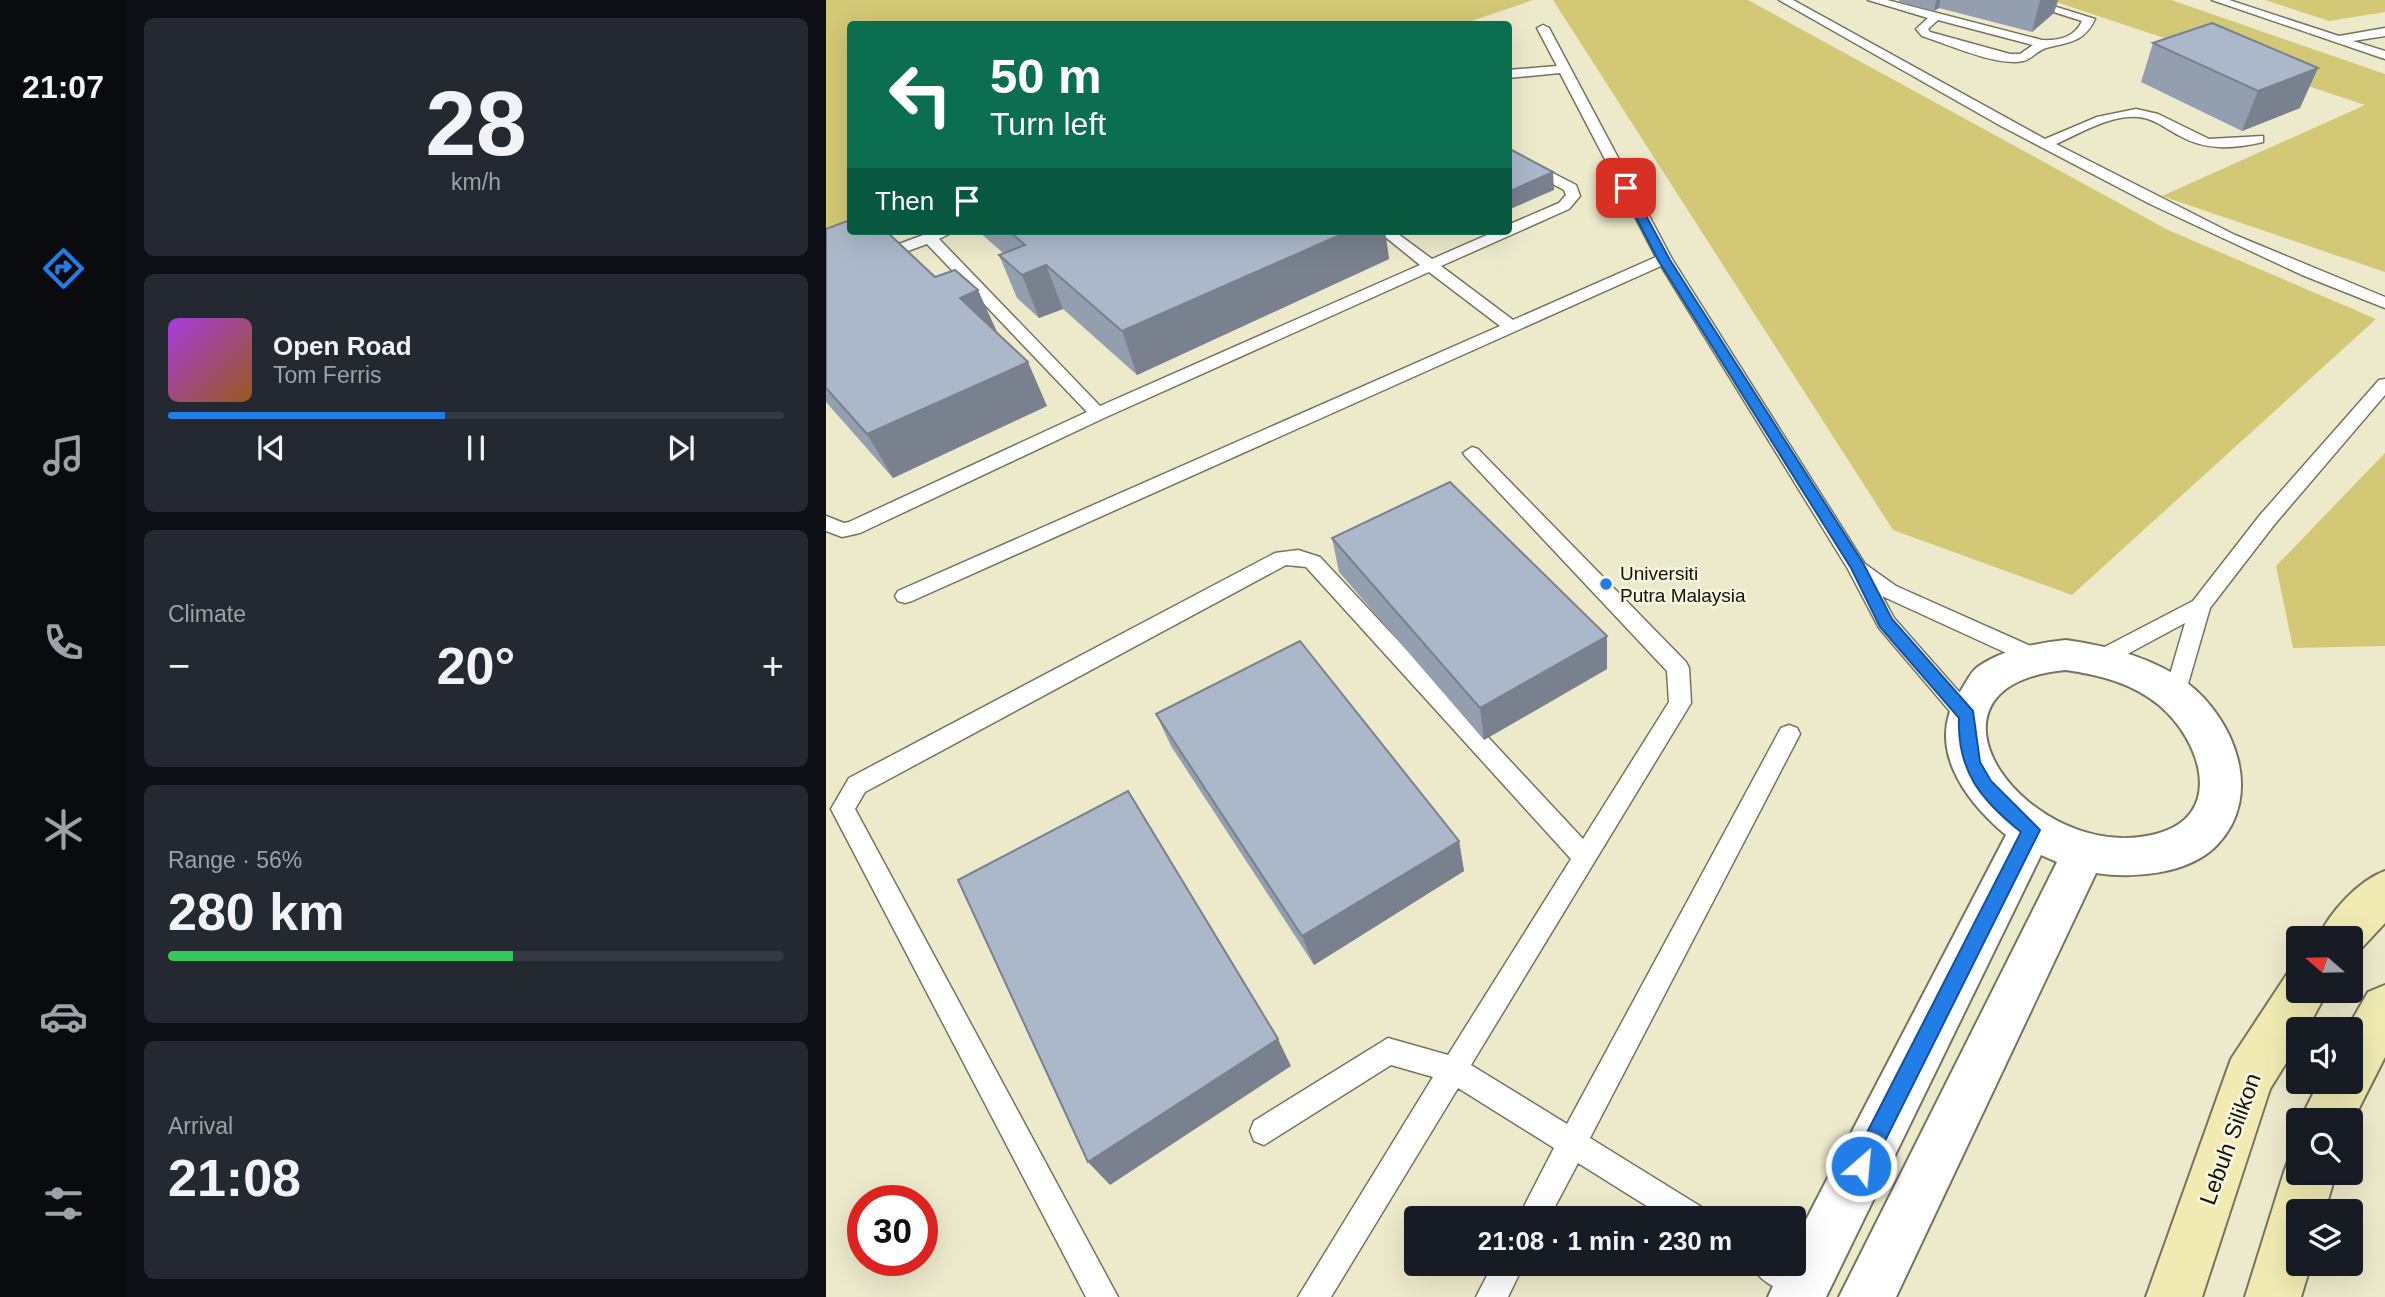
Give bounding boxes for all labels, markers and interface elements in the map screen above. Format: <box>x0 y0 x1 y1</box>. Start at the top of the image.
icon: left <box>875 49 966 140</box>
text: 50 m <box>990 49 1102 103</box>
text: 21:07 <box>22 69 104 105</box>
text: 28 <box>425 73 527 174</box>
text: Turn left <box>990 106 1106 142</box>
pin <box>1596 158 1656 218</box>
text: km/h <box>451 169 501 195</box>
icon: arrive <box>1607 169 1645 207</box>
icon: arrive <box>948 182 986 220</box>
text: Then <box>875 186 934 216</box>
icon: directions <box>39 244 88 293</box>
text: Open Road <box>273 331 412 361</box>
text: Tom Ferris <box>273 362 382 388</box>
icon: previous <box>252 429 290 467</box>
icon: pause <box>457 429 495 467</box>
icon: next <box>662 429 700 467</box>
icon: music <box>39 431 88 480</box>
place label: Universiti Putra Malaysia <box>1620 563 1746 606</box>
marker: Universiti Putra Malaysia <box>1598 576 1614 592</box>
text: Climate <box>168 601 246 627</box>
icon: phone <box>39 618 88 667</box>
text: 20° <box>437 637 515 695</box>
text: − <box>168 645 190 687</box>
text: + <box>762 645 784 687</box>
icon: climate <box>39 805 88 854</box>
text: Range · 56% <box>168 847 302 873</box>
text: 280 km <box>168 883 344 941</box>
north arrow <box>2286 926 2362 1003</box>
map controls <box>2286 926 2363 1276</box>
icon: car <box>39 992 88 1041</box>
button: sound <box>2286 1017 2363 1094</box>
street label: Lebuh Silikon <box>2194 1070 2266 1208</box>
button: search <box>2286 1108 2363 1185</box>
text: Arrival <box>168 1113 233 1139</box>
position arrow <box>1824 1129 1898 1203</box>
text: 21:08 <box>168 1149 301 1207</box>
icon: filters <box>39 1179 88 1228</box>
speed limit sign: 30 <box>847 1185 938 1276</box>
button: layers <box>2286 1199 2363 1276</box>
text: 21:08 · 1 min · 230 m <box>1478 1226 1732 1256</box>

